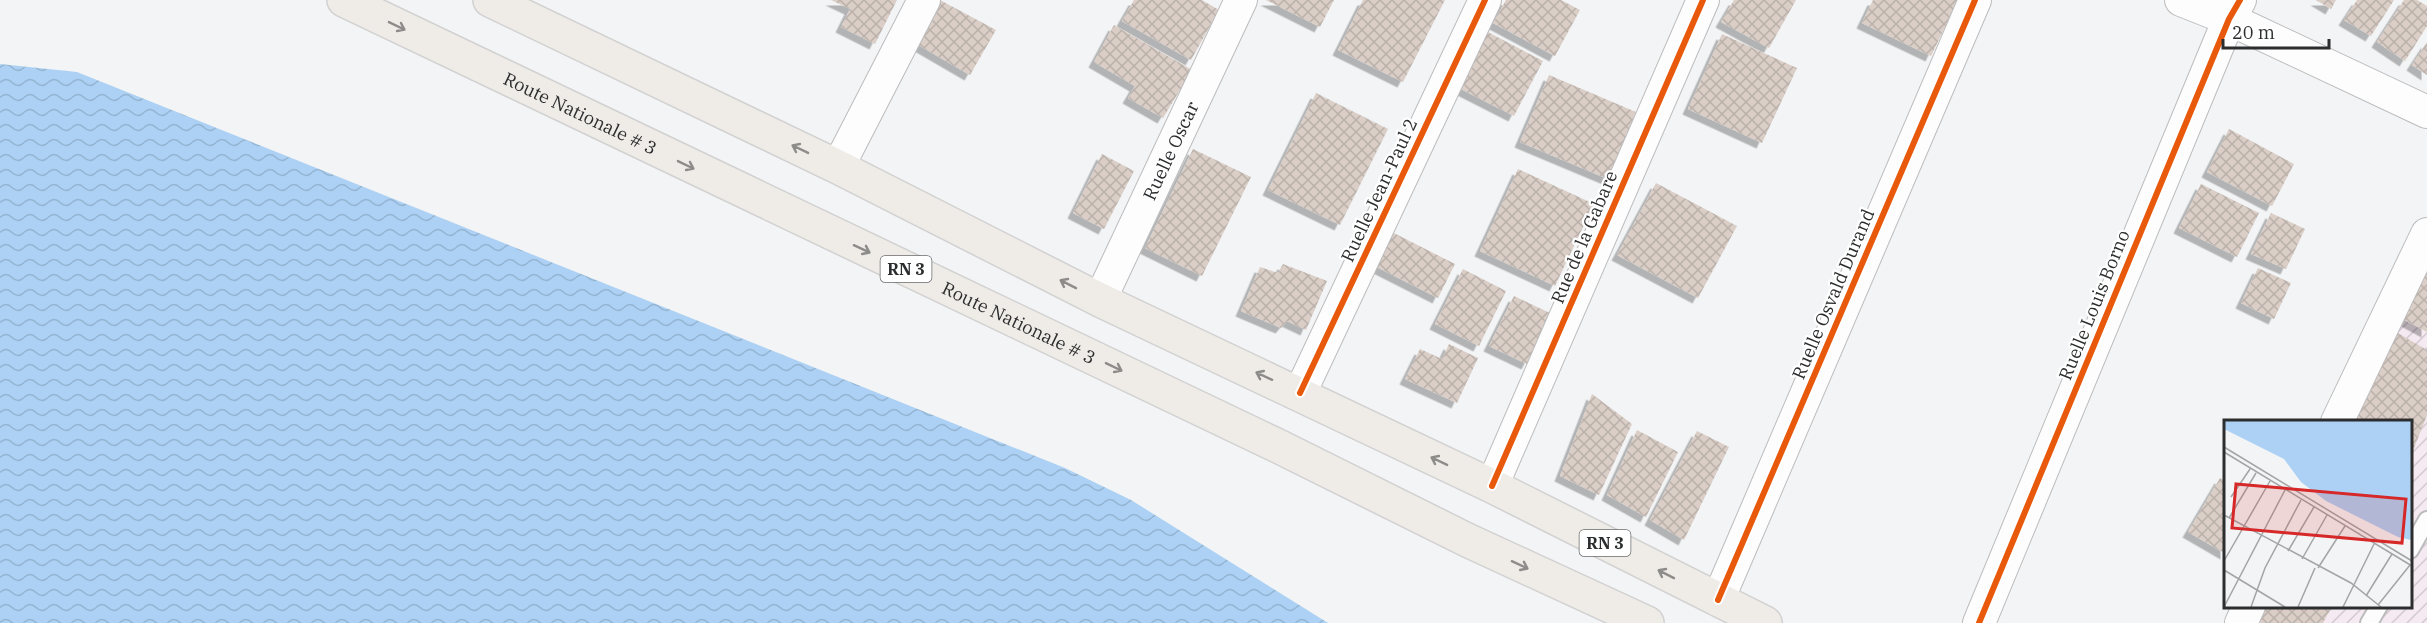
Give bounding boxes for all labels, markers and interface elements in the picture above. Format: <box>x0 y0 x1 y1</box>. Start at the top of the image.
scale bar <box>2223 12 2330 50</box>
one-way arrow <box>387 20 405 32</box>
text: 20 m <box>2232 21 2275 44</box>
street label: Route Nationale # 3 <box>500 66 661 159</box>
street label: Ruelle Oscar <box>1137 98 1203 204</box>
street label: Ruelle Jean-Paul 2 <box>1336 114 1422 266</box>
one-way arrow <box>792 143 810 155</box>
one-way arrow <box>677 159 695 171</box>
street label: Rue de la Gabare <box>1546 167 1622 307</box>
street label: Ruelle Osvald Durand <box>1787 205 1879 383</box>
street label: Ruelle Louis Borno <box>2053 227 2135 383</box>
one-way arrow <box>853 243 871 255</box>
road number: RN 3 <box>880 256 932 282</box>
street label: Route Nationale # 3 <box>939 276 1099 369</box>
one-way arrow <box>1060 278 1078 289</box>
one-way arrow <box>1105 362 1123 374</box>
one-way arrow <box>1255 370 1273 382</box>
inset map <box>2224 420 2412 608</box>
one-way arrow <box>1431 455 1449 466</box>
road number: RN 3 <box>1580 530 1630 556</box>
one-way arrow <box>1511 559 1529 571</box>
one-way arrow <box>1658 568 1675 580</box>

